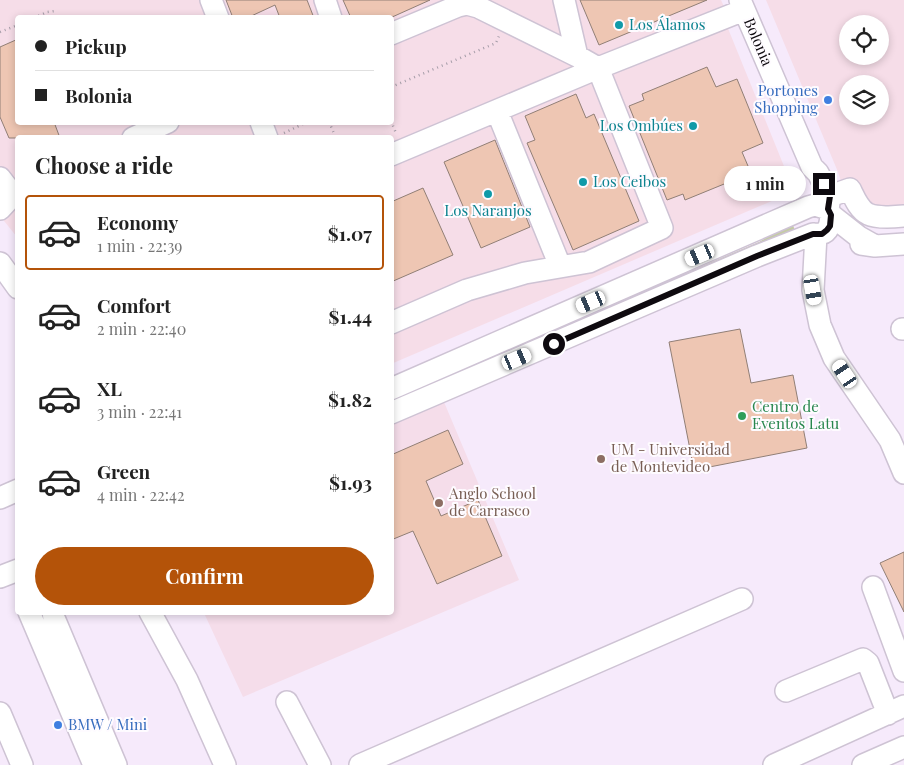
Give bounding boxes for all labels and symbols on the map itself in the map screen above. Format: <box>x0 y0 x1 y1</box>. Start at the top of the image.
place label: Los Álamos <box>629 14 705 34</box>
street label: Bolonia <box>740 14 778 69</box>
marker: Los Álamos <box>613 19 625 31</box>
place label: Portones Shopping <box>754 80 818 117</box>
marker: Portones Shopping <box>822 94 834 106</box>
place label: Los Ombúes <box>600 115 683 135</box>
marker: Los Ombúes <box>687 120 699 132</box>
callout: 1 min <box>724 166 806 202</box>
place label: Los Ceibos <box>593 171 666 191</box>
route end <box>813 173 835 195</box>
marker: Los Ceibos <box>577 176 589 188</box>
marker: Los Naranjos <box>482 188 494 200</box>
place label: Los Naranjos <box>444 200 532 220</box>
car <box>683 242 716 268</box>
car <box>803 274 822 306</box>
car <box>574 289 607 315</box>
route start <box>543 333 565 355</box>
car <box>500 346 533 372</box>
car <box>830 357 859 391</box>
place label: Centro de Eventos Latu <box>752 396 839 433</box>
marker: Centro de Eventos Latu <box>736 410 748 422</box>
place label: UM - Universidad de Montevideo <box>611 439 730 476</box>
marker: UM - Universidad de Montevideo <box>595 453 607 465</box>
place label: Anglo School de Carrasco <box>448 483 536 520</box>
marker: Anglo School de Carrasco <box>433 497 445 509</box>
place label: BMW / Mini <box>68 714 148 734</box>
marker: BMW / Mini <box>52 719 64 731</box>

